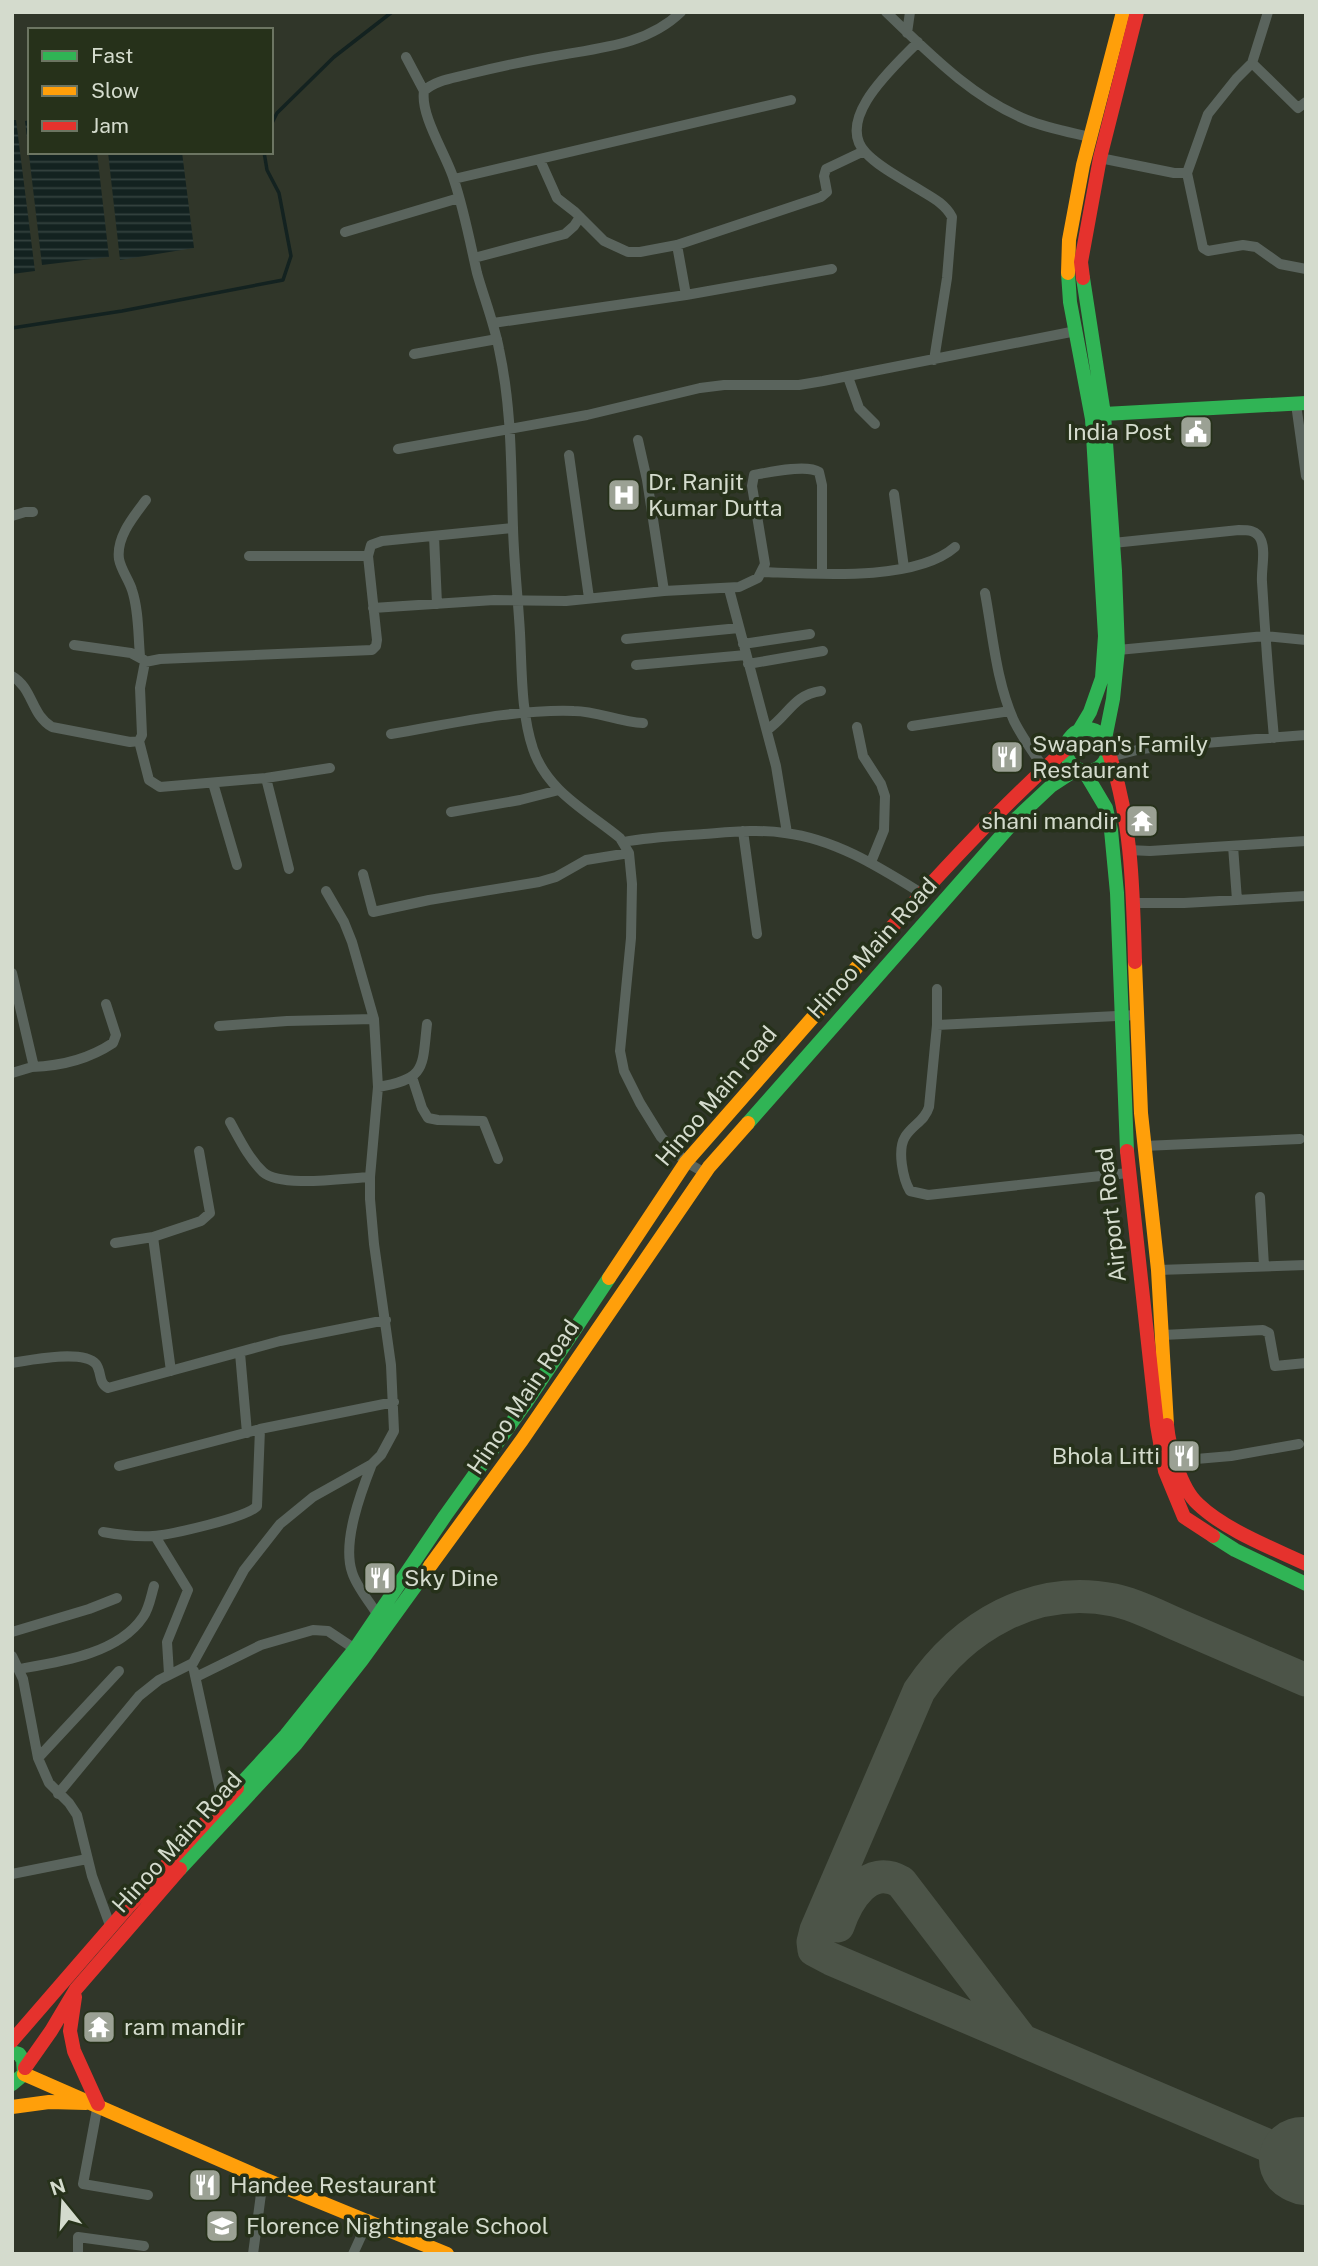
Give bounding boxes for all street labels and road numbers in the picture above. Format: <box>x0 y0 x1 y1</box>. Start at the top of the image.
street label: Hinoo Main Road <box>801 872 942 1024</box>
street label: Hinoo Main road <box>649 1020 782 1171</box>
street label: Airport Road <box>1090 1146 1131 1284</box>
street label: Hinoo Main Road <box>461 1314 584 1479</box>
street label: Hinoo Main Road <box>106 1766 247 1918</box>

